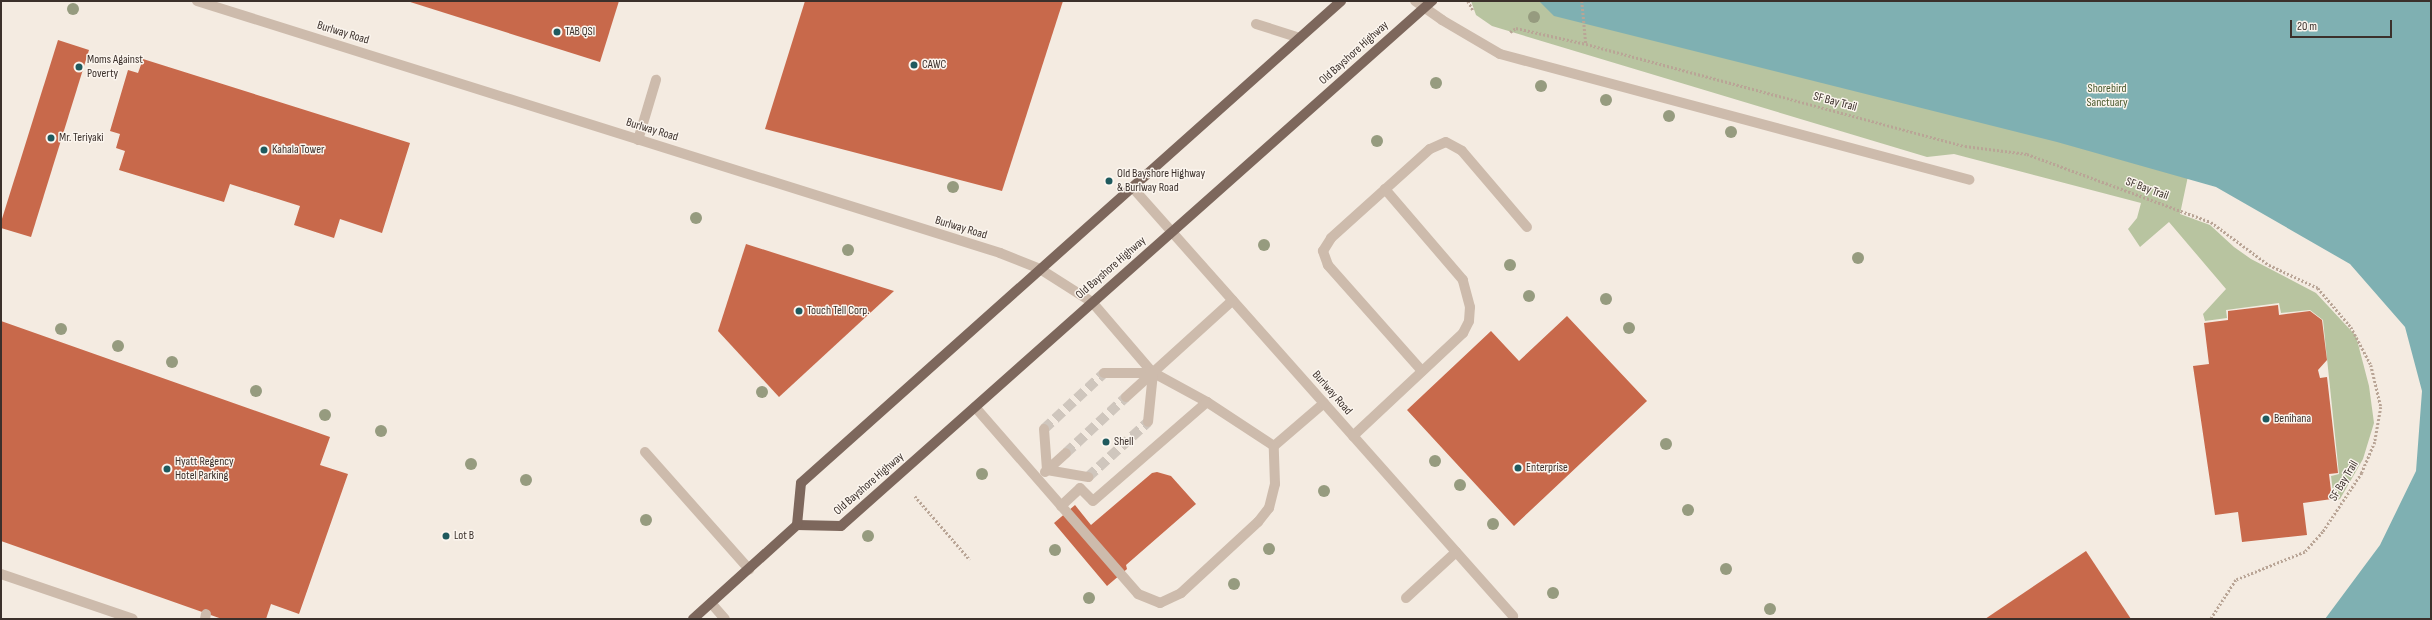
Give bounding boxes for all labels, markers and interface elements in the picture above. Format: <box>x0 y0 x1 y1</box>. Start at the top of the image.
scale bar <box>2292 12 2394 38</box>
street label: Burlway Road <box>315 18 371 48</box>
street label: Old Bayshore Highway <box>1316 18 1392 88</box>
text: 20 m <box>2297 19 2317 34</box>
place label: TAB QSI <box>565 25 595 39</box>
marker: TAB QSI <box>552 27 562 37</box>
place label: Moms Against Poverty <box>87 53 143 81</box>
place label: CAWC <box>922 58 946 72</box>
marker: CAWC <box>909 60 919 70</box>
marker: Moms Against Poverty <box>74 62 84 72</box>
park label: Shorebird Sanctuary <box>2086 82 2128 110</box>
street label: SF Bay Trail <box>1812 89 1858 115</box>
street label: Burlway Road <box>624 115 680 145</box>
place label: Mr. Teriyaki <box>59 131 104 145</box>
marker: Mr. Teriyaki <box>46 133 56 143</box>
place label: Kahala Tower <box>272 143 324 157</box>
marker: Kahala Tower <box>259 145 269 155</box>
place label: Old Bayshore Highway & Burlway Road <box>1117 167 1205 195</box>
street label: SF Bay Trail <box>2124 175 2170 203</box>
marker: Old Bayshore Highway & Burlway Road <box>1104 176 1114 186</box>
street label: Burlway Road <box>933 213 989 243</box>
street label: Old Bayshore Highway <box>1073 234 1149 302</box>
place label: Touch Tell Corp. <box>807 304 869 318</box>
marker: Touch Tell Corp. <box>794 306 804 316</box>
street label: Burlway Road <box>1309 368 1355 418</box>
place label: Benihana <box>2274 412 2311 426</box>
marker: Benihana <box>2261 414 2271 424</box>
place label: Shell <box>1114 435 1134 449</box>
marker: Shell <box>1101 437 1111 447</box>
street label: Old Bayshore Highway <box>831 450 907 518</box>
place label: Hyatt Regency Hotel Parking <box>175 455 234 483</box>
street label: SF Bay Trail <box>2326 458 2362 504</box>
place label: Enterprise <box>1526 461 1568 475</box>
marker: Enterprise <box>1513 463 1523 473</box>
marker: Hyatt Regency Hotel Parking <box>162 464 172 474</box>
place label: Lot B <box>454 529 474 543</box>
marker: Lot B <box>441 531 451 541</box>

